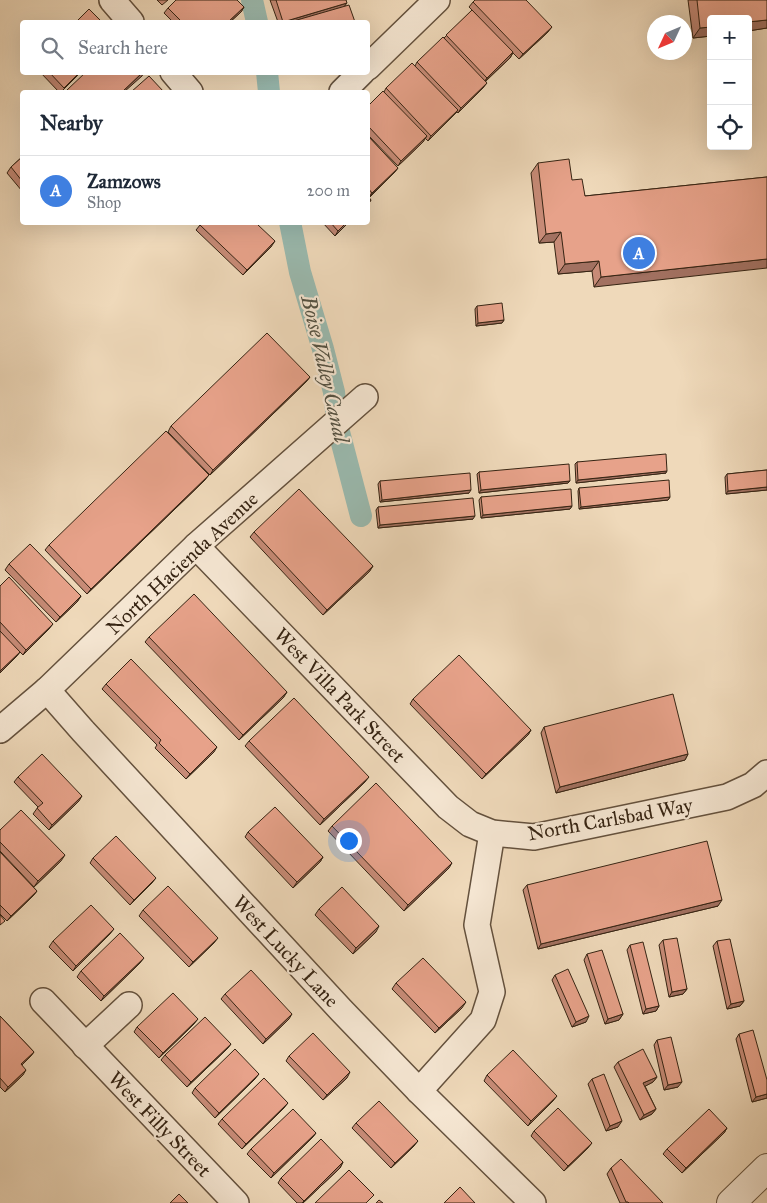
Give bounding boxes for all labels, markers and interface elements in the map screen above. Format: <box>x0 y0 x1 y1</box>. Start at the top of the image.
north arrow <box>647 15 692 60</box>
map controls <box>707 15 752 150</box>
button: + <box>707 15 752 60</box>
search box <box>20 20 370 75</box>
icon: search <box>38 34 66 62</box>
text: Search here <box>78 36 168 59</box>
button: − <box>707 60 752 105</box>
button: locate <box>707 105 752 150</box>
text: Nearby <box>40 110 103 136</box>
text: Zamzows <box>87 170 161 193</box>
text: A <box>51 181 61 200</box>
text: 200 m <box>307 181 350 200</box>
text: Shop <box>87 193 121 212</box>
pin: A <box>623 234 655 272</box>
water label: Boise Valley Canal <box>295 292 355 447</box>
street label: North Hacienda Avenue <box>101 487 263 639</box>
street label: West Villa Park Street <box>269 623 411 767</box>
street label: North Carlsbad Way <box>526 793 695 845</box>
your location <box>336 828 362 854</box>
street label: West Lucky Lane <box>228 890 344 1012</box>
street label: West Filly Street <box>104 1066 216 1182</box>

